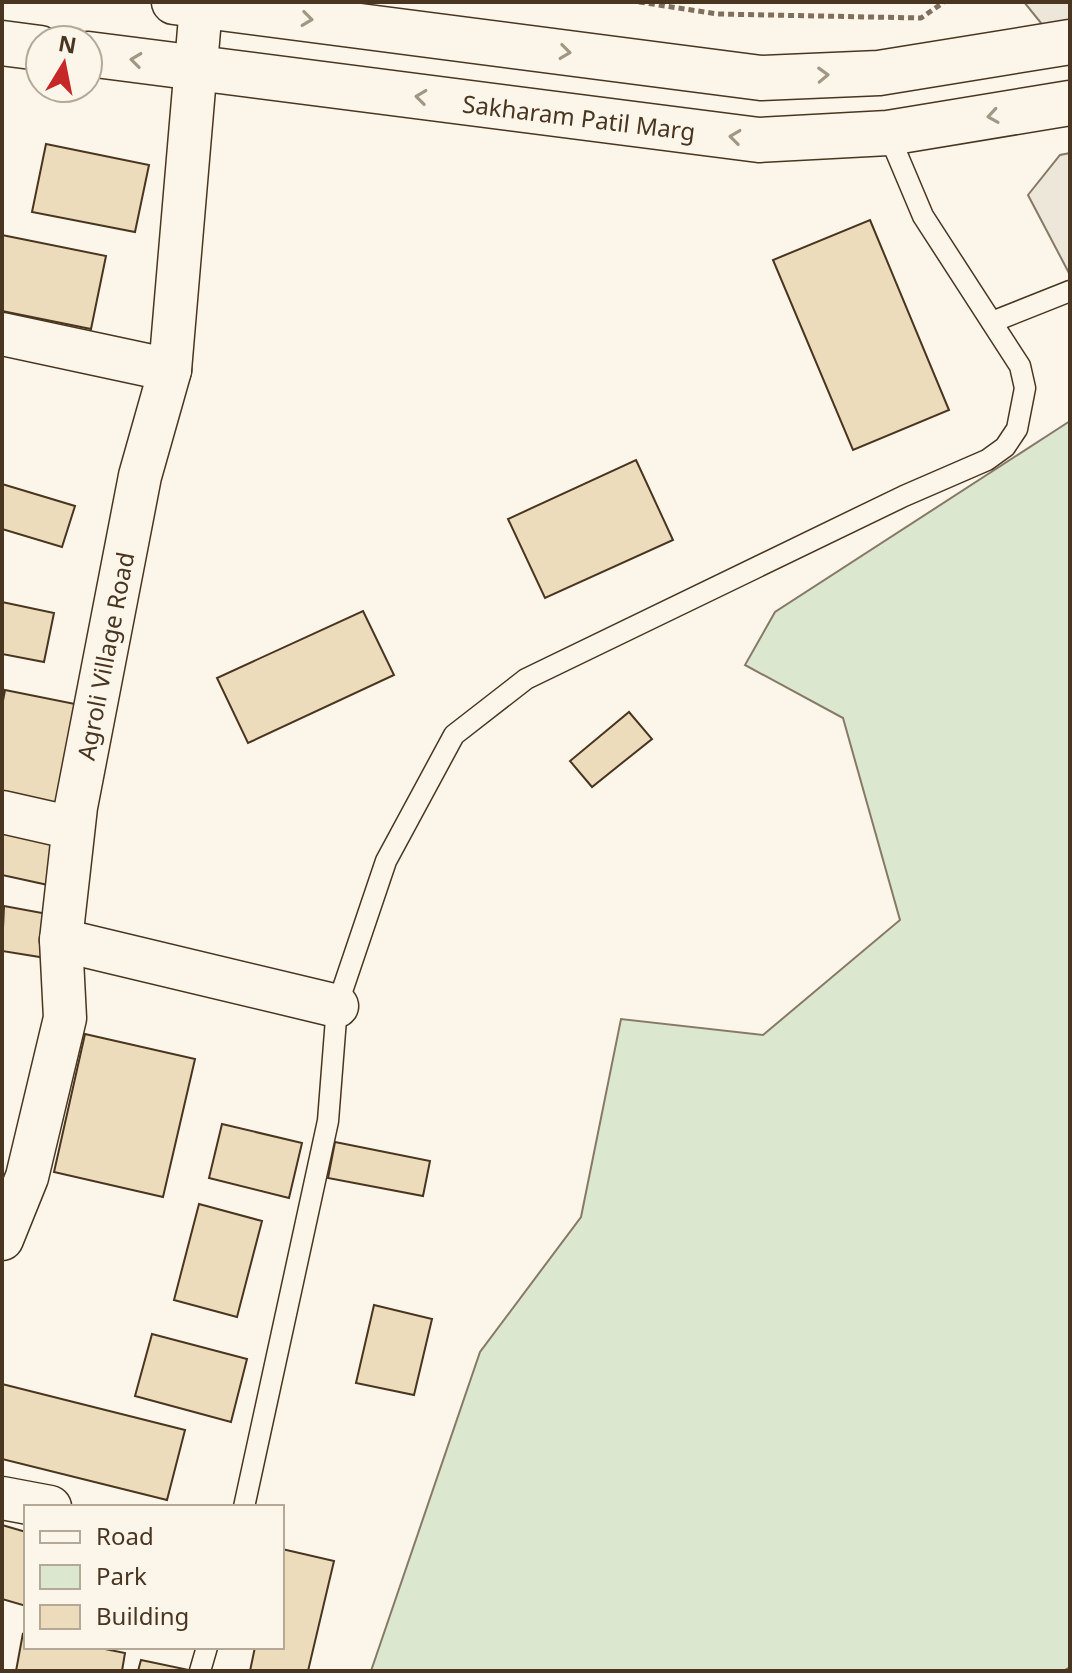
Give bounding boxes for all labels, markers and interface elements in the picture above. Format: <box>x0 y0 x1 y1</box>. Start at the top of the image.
one-way arrow <box>300 10 314 27</box>
north arrow <box>24 24 104 104</box>
text: N <box>56 27 79 60</box>
one-way arrow <box>559 44 572 61</box>
one-way arrow <box>129 52 142 69</box>
one-way arrow <box>817 67 830 84</box>
street label: Sakharam Patil Marg <box>461 86 697 148</box>
one-way arrow <box>414 89 428 106</box>
one-way arrow <box>986 106 1000 123</box>
one-way arrow <box>728 129 742 146</box>
street label: Agroli Village Road <box>69 549 141 763</box>
legend <box>24 1505 284 1649</box>
text: Road <box>96 1519 154 1552</box>
text: Park <box>96 1559 147 1592</box>
text: Building <box>96 1599 189 1632</box>

